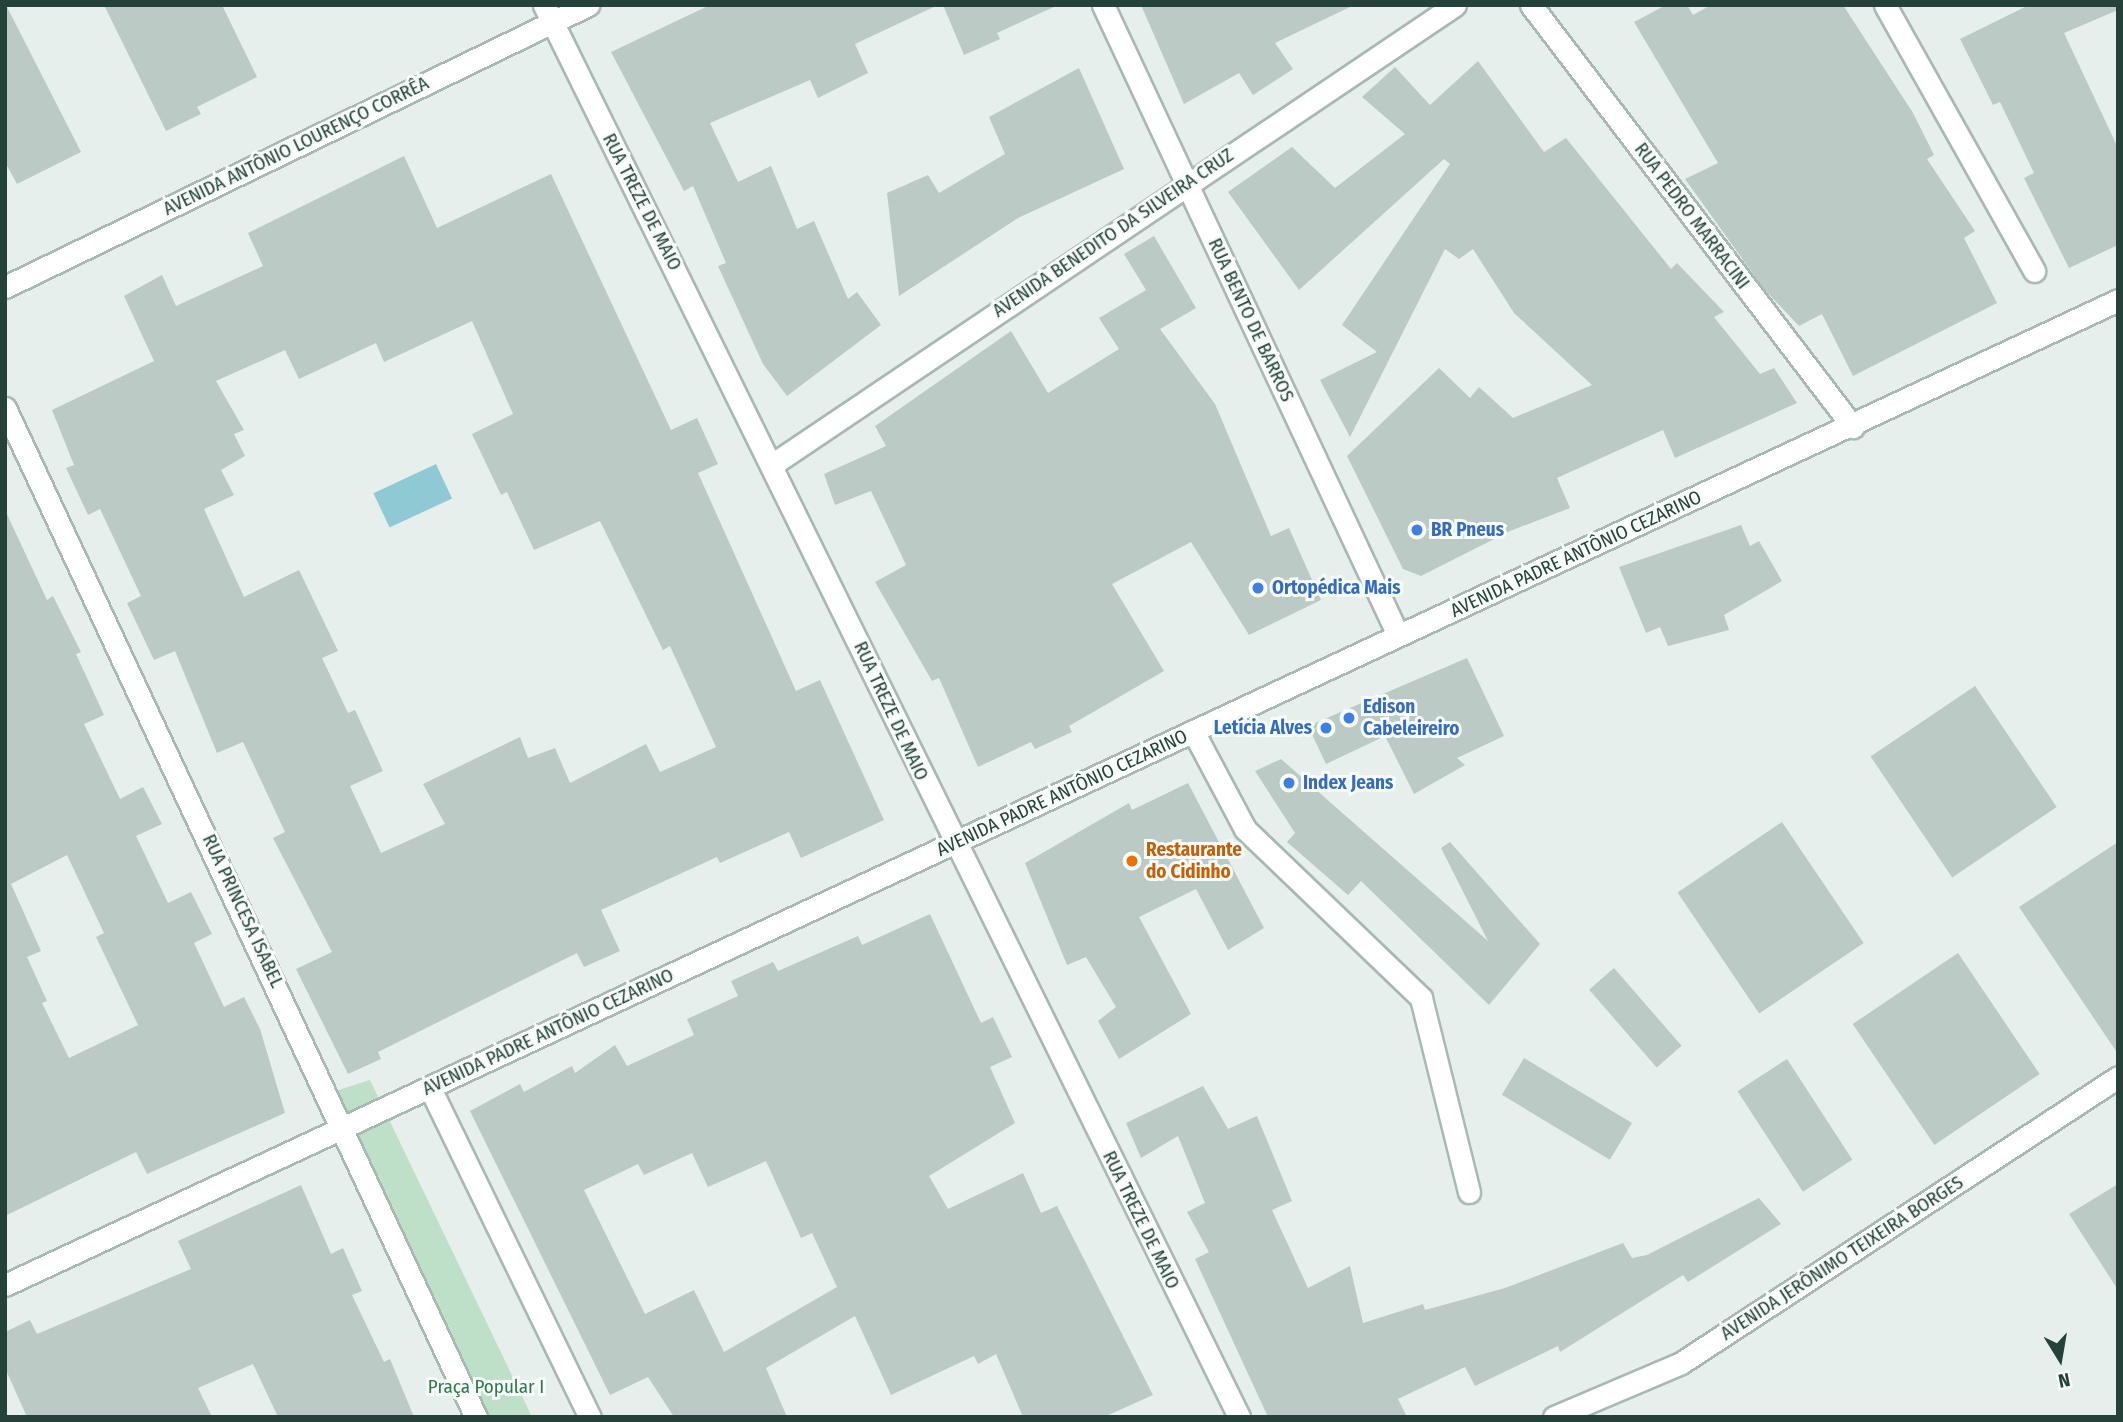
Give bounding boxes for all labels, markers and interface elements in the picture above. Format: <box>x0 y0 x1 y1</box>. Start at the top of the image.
street label: AVENIDA ANTÔNIO LOURENÇO CORRÊA <box>160 72 432 220</box>
street label: RUA TREZE DE MAIO <box>598 130 686 274</box>
street label: RUA PEDRO MARRACINI <box>1630 138 1754 294</box>
street label: AVENIDA BENEDITO DA SILVEIRA CRUZ <box>988 144 1238 322</box>
street label: RUA BENTO DE BARROS <box>1203 235 1299 405</box>
street label: AVENIDA PADRE ANTÔNIO CEZARINO <box>1447 486 1705 622</box>
place label: BR Pneus <box>1431 519 1504 541</box>
marker: BR Pneus <box>1409 522 1425 538</box>
place label: Ortopédica Mais <box>1272 577 1400 599</box>
marker: Ortopédica Mais <box>1250 580 1266 596</box>
street label: RUA TREZE DE MAIO <box>849 638 933 784</box>
place label: Edison Cabeleireiro <box>1363 696 1459 740</box>
marker: Edison Cabeleireiro <box>1341 710 1357 726</box>
place label: Letícia Alves <box>1214 717 1312 739</box>
marker: Letícia Alves <box>1318 720 1334 736</box>
street label: AVENIDA PADRE ANTÔNIO CEZARINO <box>933 725 1191 861</box>
place label: Index Jeans <box>1303 772 1393 794</box>
marker: Index Jeans <box>1281 775 1297 791</box>
street label: RUA PRINCESA ISABEL <box>197 831 289 991</box>
place label: Restaurante do Cidinho <box>1146 839 1242 883</box>
marker: Restaurante do Cidinho <box>1124 853 1140 869</box>
street label: AVENIDA PADRE ANTÔNIO CEZARINO <box>419 964 677 1100</box>
street label: RUA TREZE DE MAIO <box>1098 1147 1184 1293</box>
street label: AVENIDA JERÔNIMO TEIXEIRA BORGES <box>1716 1171 1968 1345</box>
north arrow <box>2025 1324 2095 1394</box>
text: N <box>2056 1368 2072 1392</box>
park label: Praça Popular I <box>428 1376 544 1398</box>

